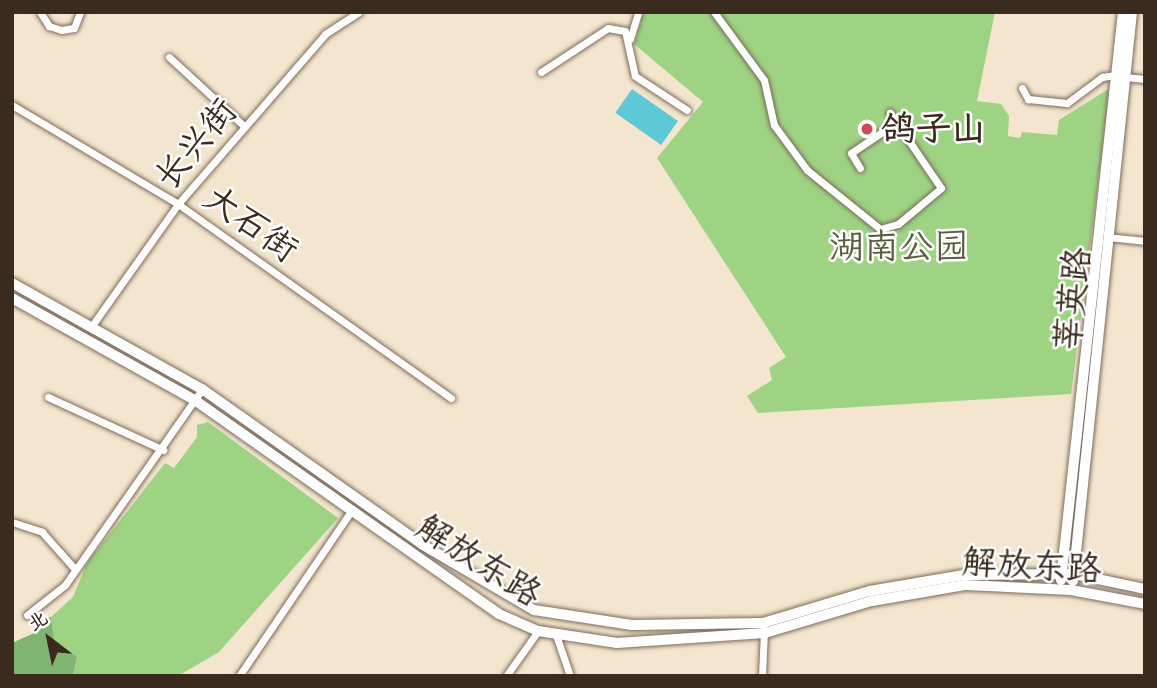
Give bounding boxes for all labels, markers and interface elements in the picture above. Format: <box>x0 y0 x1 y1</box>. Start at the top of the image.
street label: 长兴街 <box>146 90 246 198</box>
place label: 鸽子山 <box>881 108 986 150</box>
marker: 鸽子山 <box>859 121 875 137</box>
street label: 大石街 <box>196 177 306 271</box>
park label: 湖南公园 <box>829 226 969 268</box>
street label: 莘英路 <box>1047 245 1099 353</box>
street label: 解放东路 <box>409 506 549 616</box>
street label: 解放东路 <box>961 541 1103 591</box>
north arrow <box>14 604 84 674</box>
text: 北 <box>23 606 52 636</box>

